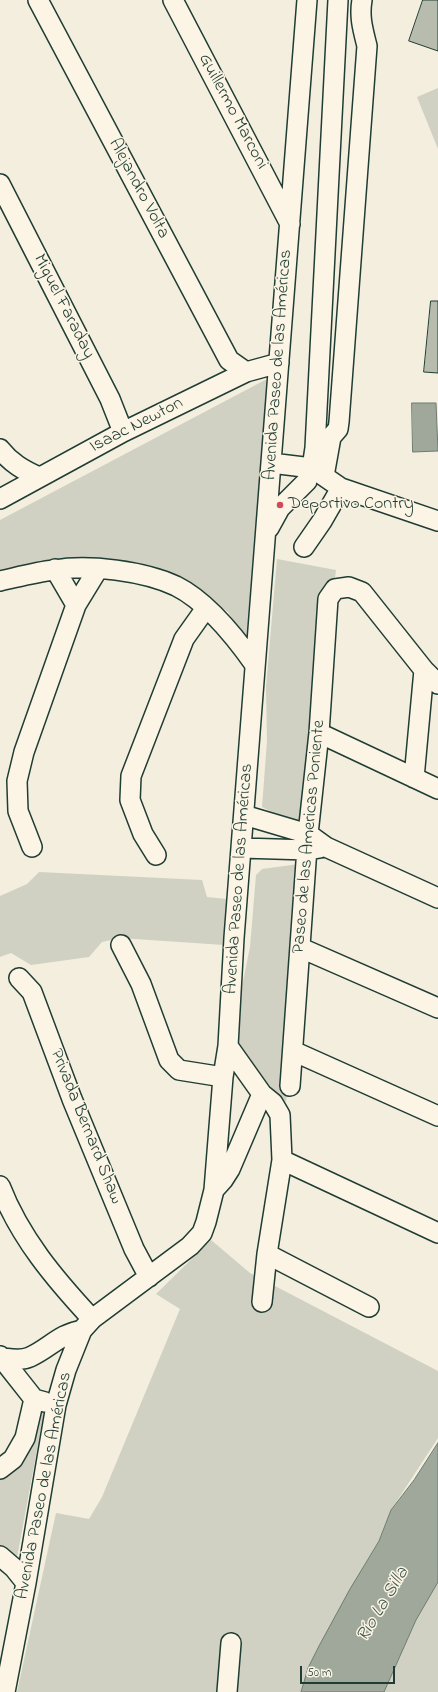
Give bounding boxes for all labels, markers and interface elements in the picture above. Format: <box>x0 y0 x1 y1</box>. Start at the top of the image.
street label: Guillermo Marconi <box>192 50 272 174</box>
street label: Alejandro Volta <box>103 135 173 243</box>
street label: Avenida Paseo de las Américas <box>260 249 298 481</box>
street label: Miguel Faraday <box>27 251 99 363</box>
street label: Isaac Newton <box>87 393 187 459</box>
place label: Deportivo Contry <box>288 494 414 516</box>
marker: Deportivo Contry <box>275 500 285 510</box>
street label: Paseo de las Americas Poniente <box>289 719 331 955</box>
street label: Avenida Paseo de las Américas <box>221 763 259 995</box>
street label: Privada Bernard Shaw <box>44 1046 126 1208</box>
street label: Avenida Paseo de las Américas <box>12 1370 78 1602</box>
water label: Río La Silla <box>353 1564 415 1646</box>
scale bar <box>302 1658 397 1684</box>
text: 50 m <box>307 1664 331 1682</box>

